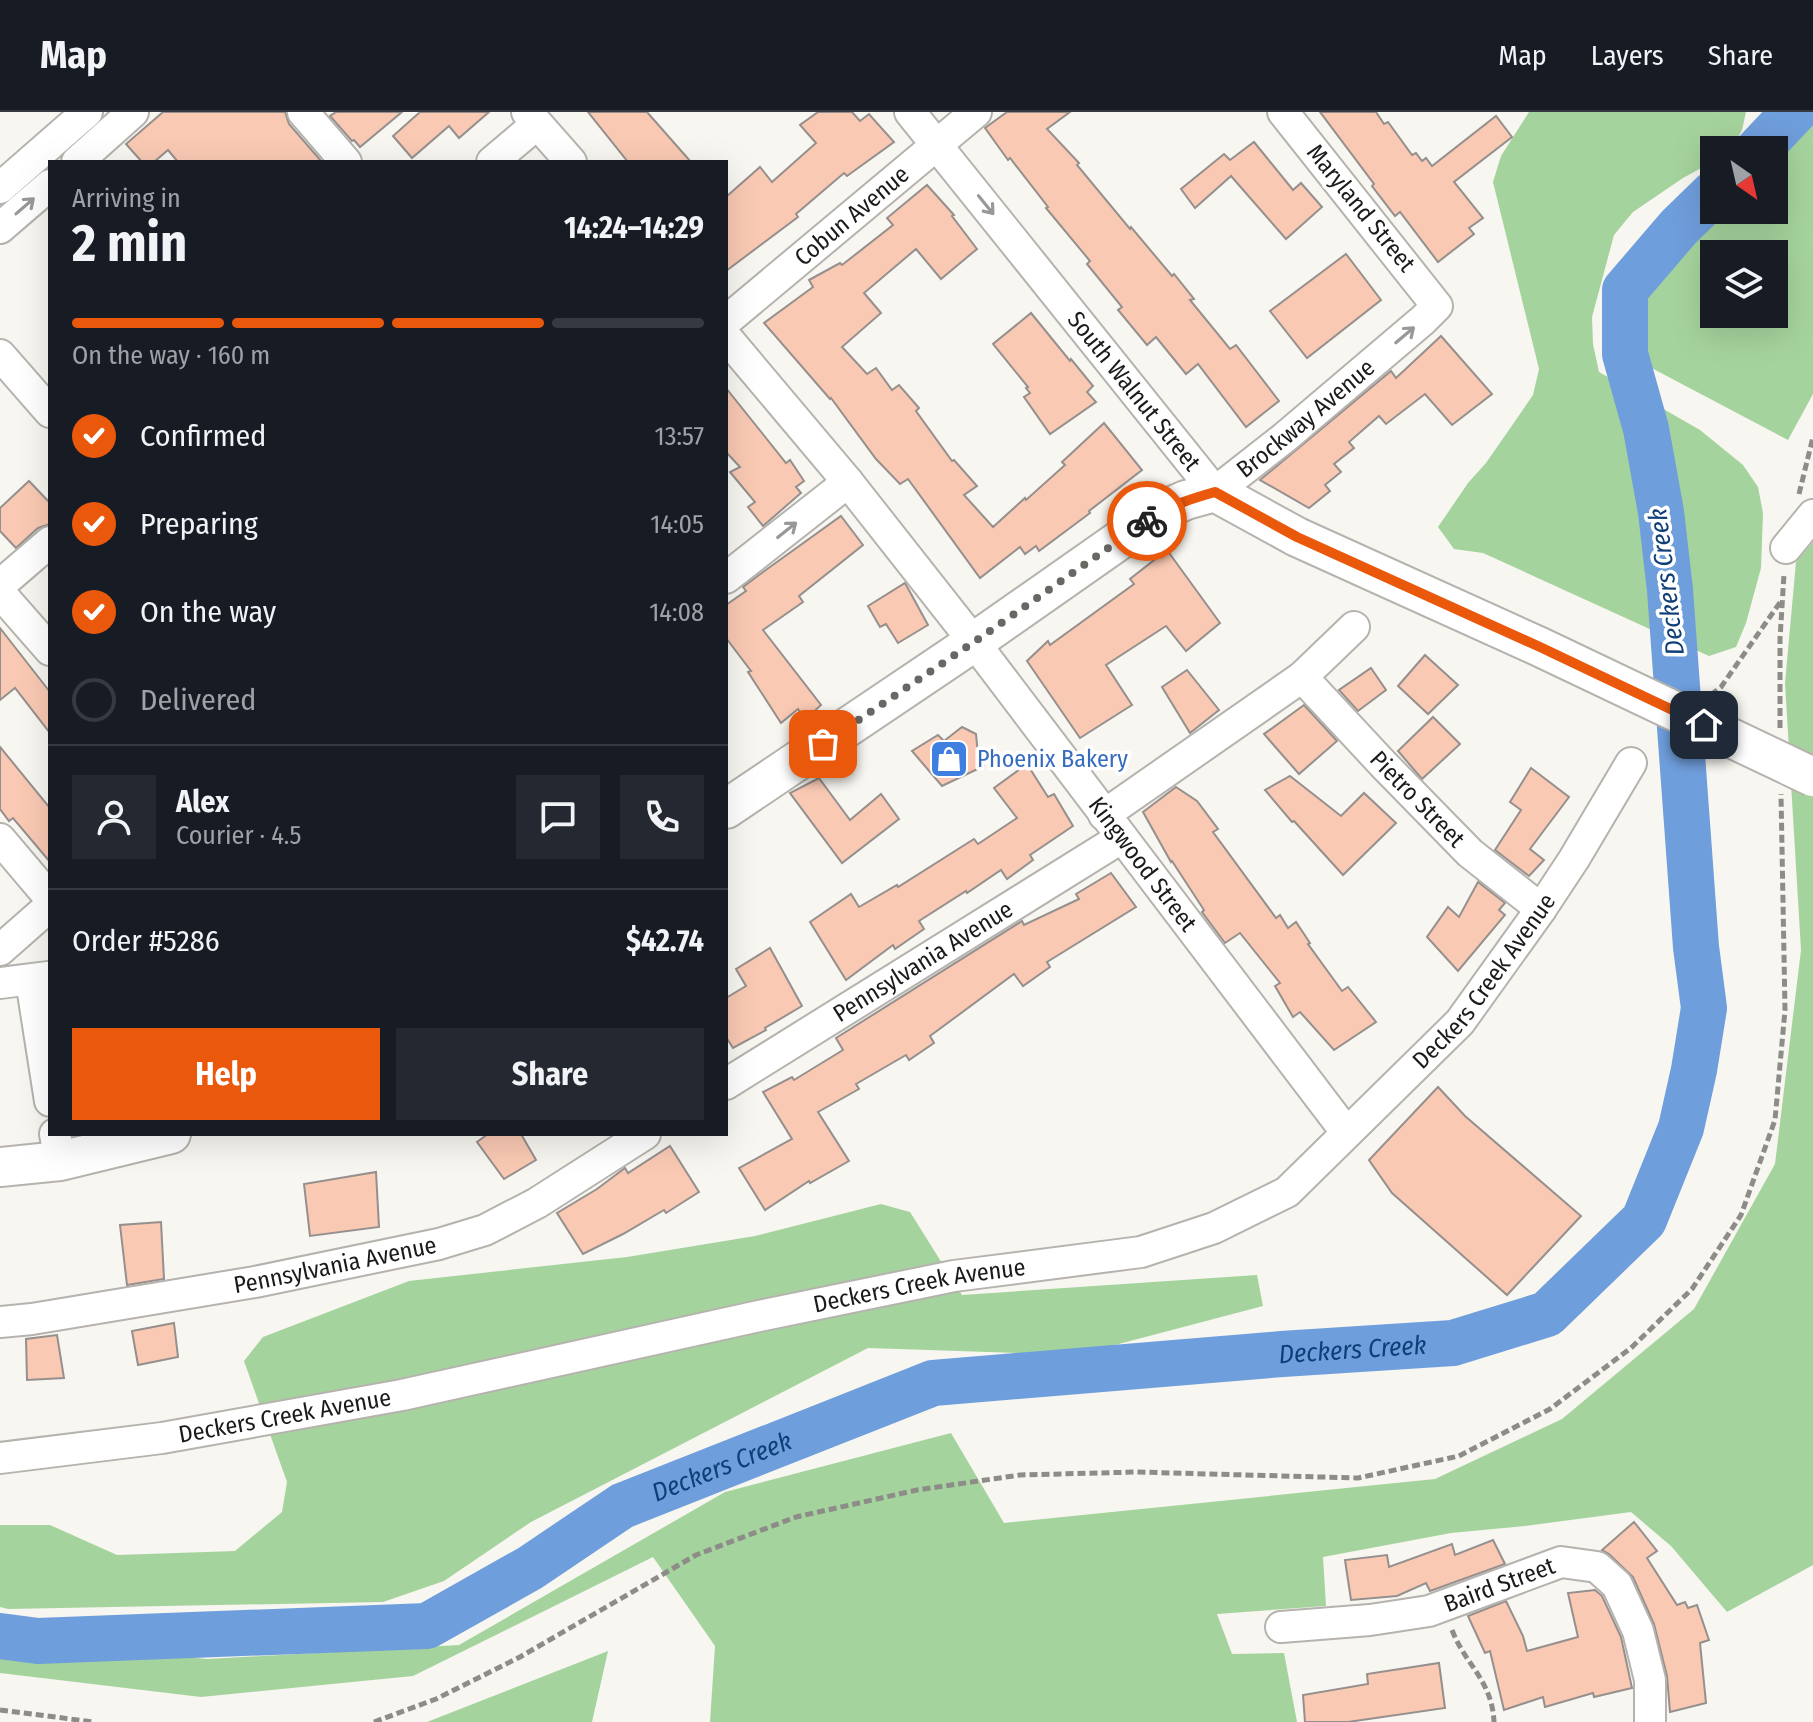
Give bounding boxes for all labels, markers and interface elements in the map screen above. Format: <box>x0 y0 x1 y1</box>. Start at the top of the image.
text: Map <box>40 32 107 78</box>
text: Map <box>1498 39 1547 72</box>
text: Layers <box>1591 39 1664 72</box>
text: Share <box>1708 39 1773 72</box>
north arrow <box>1700 136 1788 224</box>
map controls <box>1700 136 1788 328</box>
street label: Maryland Street <box>1301 139 1421 278</box>
street label: Cobun Avenue <box>789 160 915 271</box>
text: Arriving in <box>72 183 181 214</box>
one-way arrow <box>977 194 995 215</box>
one-way arrow <box>14 197 35 215</box>
text: 14:24–14:29 <box>564 210 704 246</box>
text: 2 min <box>72 212 187 275</box>
button: layers <box>1700 240 1788 328</box>
street label: South Walnut Street <box>1062 306 1206 477</box>
one-way arrow <box>1394 326 1414 344</box>
text: On the way · 160 m <box>72 340 270 371</box>
street label: Brockway Avenue <box>1231 353 1380 484</box>
icon: check <box>72 414 116 458</box>
text: Confirmed <box>140 418 266 454</box>
text: 13:57 <box>655 421 704 452</box>
courier <box>1107 481 1187 561</box>
icon: bike <box>1125 499 1169 543</box>
icon: check <box>72 502 116 546</box>
text: Preparing <box>140 506 258 542</box>
water label: Deckers Creek <box>1642 507 1691 657</box>
text: 14:05 <box>650 509 704 540</box>
one-way arrow <box>776 521 797 539</box>
icon: check <box>72 590 116 634</box>
text: On the way <box>140 594 276 630</box>
text: 14:08 <box>649 597 704 628</box>
text: Delivered <box>140 682 256 718</box>
pin <box>1670 691 1738 759</box>
icon: home <box>1682 703 1726 747</box>
pin <box>789 710 857 778</box>
icon: bag <box>801 722 845 766</box>
shop icon: Phoenix Bakery <box>928 738 970 780</box>
place label: Phoenix Bakery <box>977 745 1128 773</box>
street label: Pietro Street <box>1364 745 1471 853</box>
button: person <box>72 775 156 859</box>
button: chat <box>516 775 600 859</box>
button: phone <box>620 775 704 859</box>
text: Alex <box>176 784 229 820</box>
street label: Kingwood Street <box>1083 791 1203 937</box>
text: Courier · 4.5 <box>176 820 302 851</box>
street label: Deckers Creek Avenue <box>1407 888 1561 1074</box>
street label: Pennsylvania Avenue <box>828 895 1018 1028</box>
text: Order #5286 <box>72 923 220 959</box>
text: $42.74 <box>626 923 704 959</box>
button: Help <box>72 1028 380 1120</box>
button: Share <box>396 1028 704 1120</box>
street label: Pennsylvania Avenue <box>232 1231 439 1299</box>
street label: Deckers Creek Avenue <box>811 1253 1027 1319</box>
water label: Deckers Creek <box>1278 1330 1427 1370</box>
street label: Deckers Creek Avenue <box>176 1383 393 1449</box>
water label: Deckers Creek <box>647 1425 796 1509</box>
street label: Baird Street <box>1440 1551 1559 1618</box>

